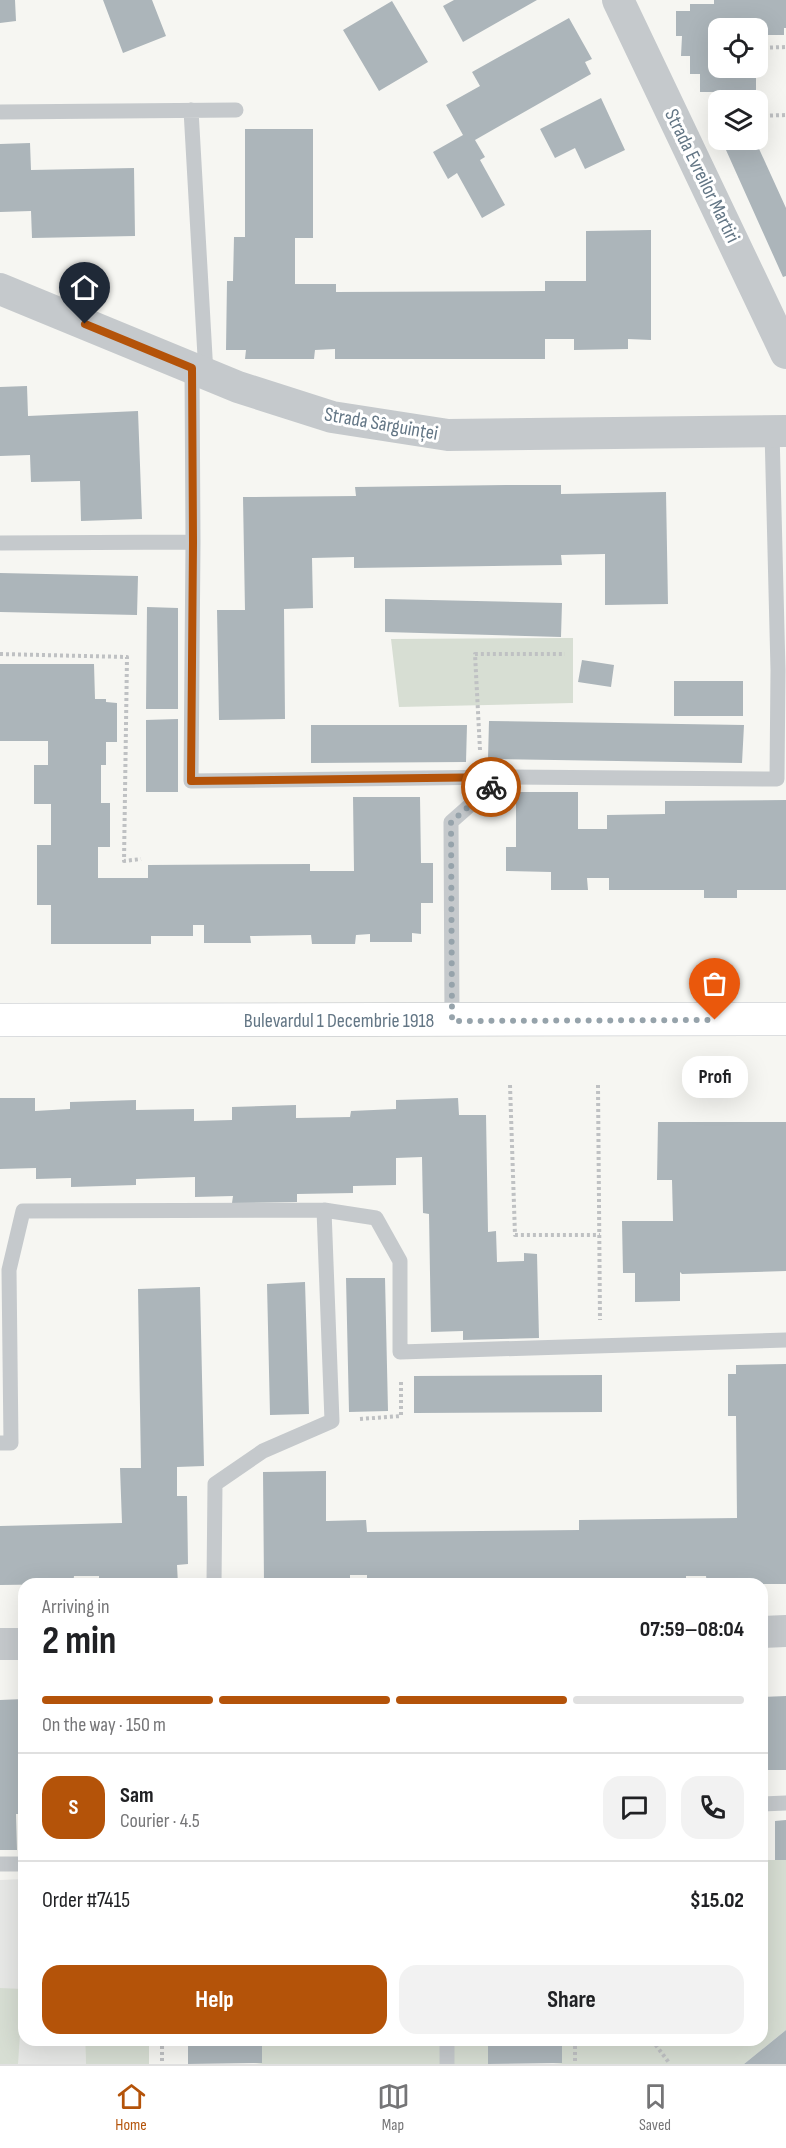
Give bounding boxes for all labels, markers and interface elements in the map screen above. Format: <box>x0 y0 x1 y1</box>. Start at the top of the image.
map controls <box>708 18 768 150</box>
button: locate <box>708 18 768 78</box>
button: layers <box>708 90 768 150</box>
street label: Strada Evreilor Martiri <box>659 105 745 247</box>
pin <box>59 262 110 324</box>
icon: home <box>68 271 101 304</box>
street label: Strada Sârguinței <box>322 402 440 446</box>
courier <box>461 757 521 817</box>
icon: bike <box>475 771 508 804</box>
pin <box>689 958 740 1020</box>
icon: bag <box>698 967 731 1000</box>
street label: Bulevardul 1 Decembrie 1918 <box>244 1009 434 1033</box>
callout: Profi <box>682 1056 748 1098</box>
text: Profi <box>699 1065 731 1089</box>
text: Arriving in <box>42 1595 110 1619</box>
text: 07:59–08:04 <box>640 1616 744 1643</box>
text: 2 min <box>42 1618 116 1665</box>
text: On the way · 150 m <box>42 1713 166 1737</box>
button: chat <box>603 1776 666 1839</box>
button: phone <box>681 1776 744 1839</box>
text: Sam <box>120 1782 154 1809</box>
text: S <box>69 1794 78 1821</box>
text: Courier · 4.5 <box>120 1809 200 1833</box>
text: Order #7415 <box>42 1887 130 1914</box>
text: $15.02 <box>690 1887 744 1914</box>
button: Help <box>42 1965 387 2034</box>
button: Share <box>399 1965 744 2034</box>
tab: Home <box>115 2080 148 2135</box>
tab: Map <box>377 2080 410 2135</box>
tab: Saved <box>639 2080 672 2135</box>

